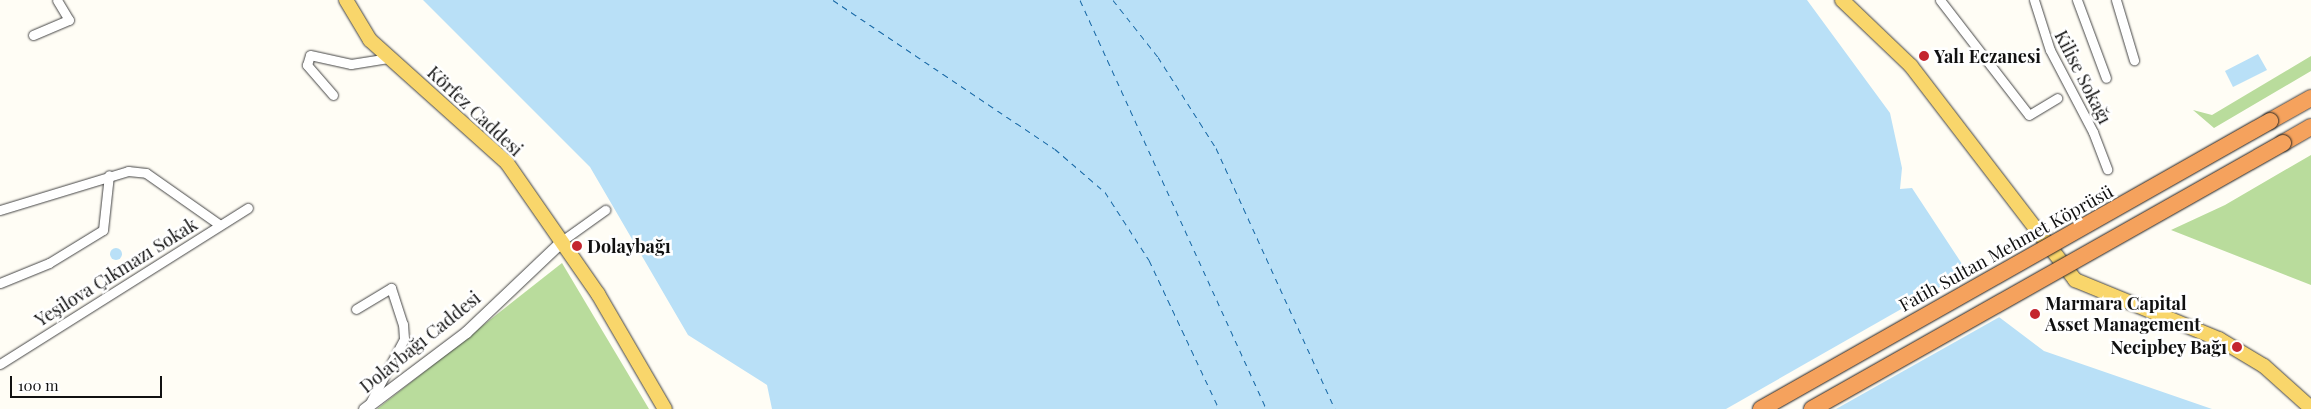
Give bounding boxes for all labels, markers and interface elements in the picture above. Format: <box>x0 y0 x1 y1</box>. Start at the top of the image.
street label: Kilise Sokağı <box>2050 27 2116 127</box>
place label: Yalı Eczanesi <box>1934 45 2041 67</box>
marker: Yalı Eczanesi <box>1918 50 1930 62</box>
street label: Körfez Caddesi <box>423 61 527 161</box>
street label: Fatih Sultan Mehmet Köprüsü <box>1895 180 2117 316</box>
street label: Yeşilova Çıkmazı Sokak <box>31 213 201 331</box>
place label: Dolaybağı <box>587 235 671 257</box>
marker: Dolaybağı <box>571 240 583 252</box>
street label: Dolaybağı Caddesi <box>355 287 485 397</box>
place label: Marmara Capital Asset Management <box>2045 293 2201 336</box>
marker: Marmara Capital Asset Management <box>2029 308 2041 320</box>
place label: Necipbey Bağı <box>2110 336 2227 358</box>
marker: Necipbey Bağı <box>2231 341 2243 353</box>
scale bar <box>12 366 165 398</box>
text: 100 m <box>18 375 59 395</box>

